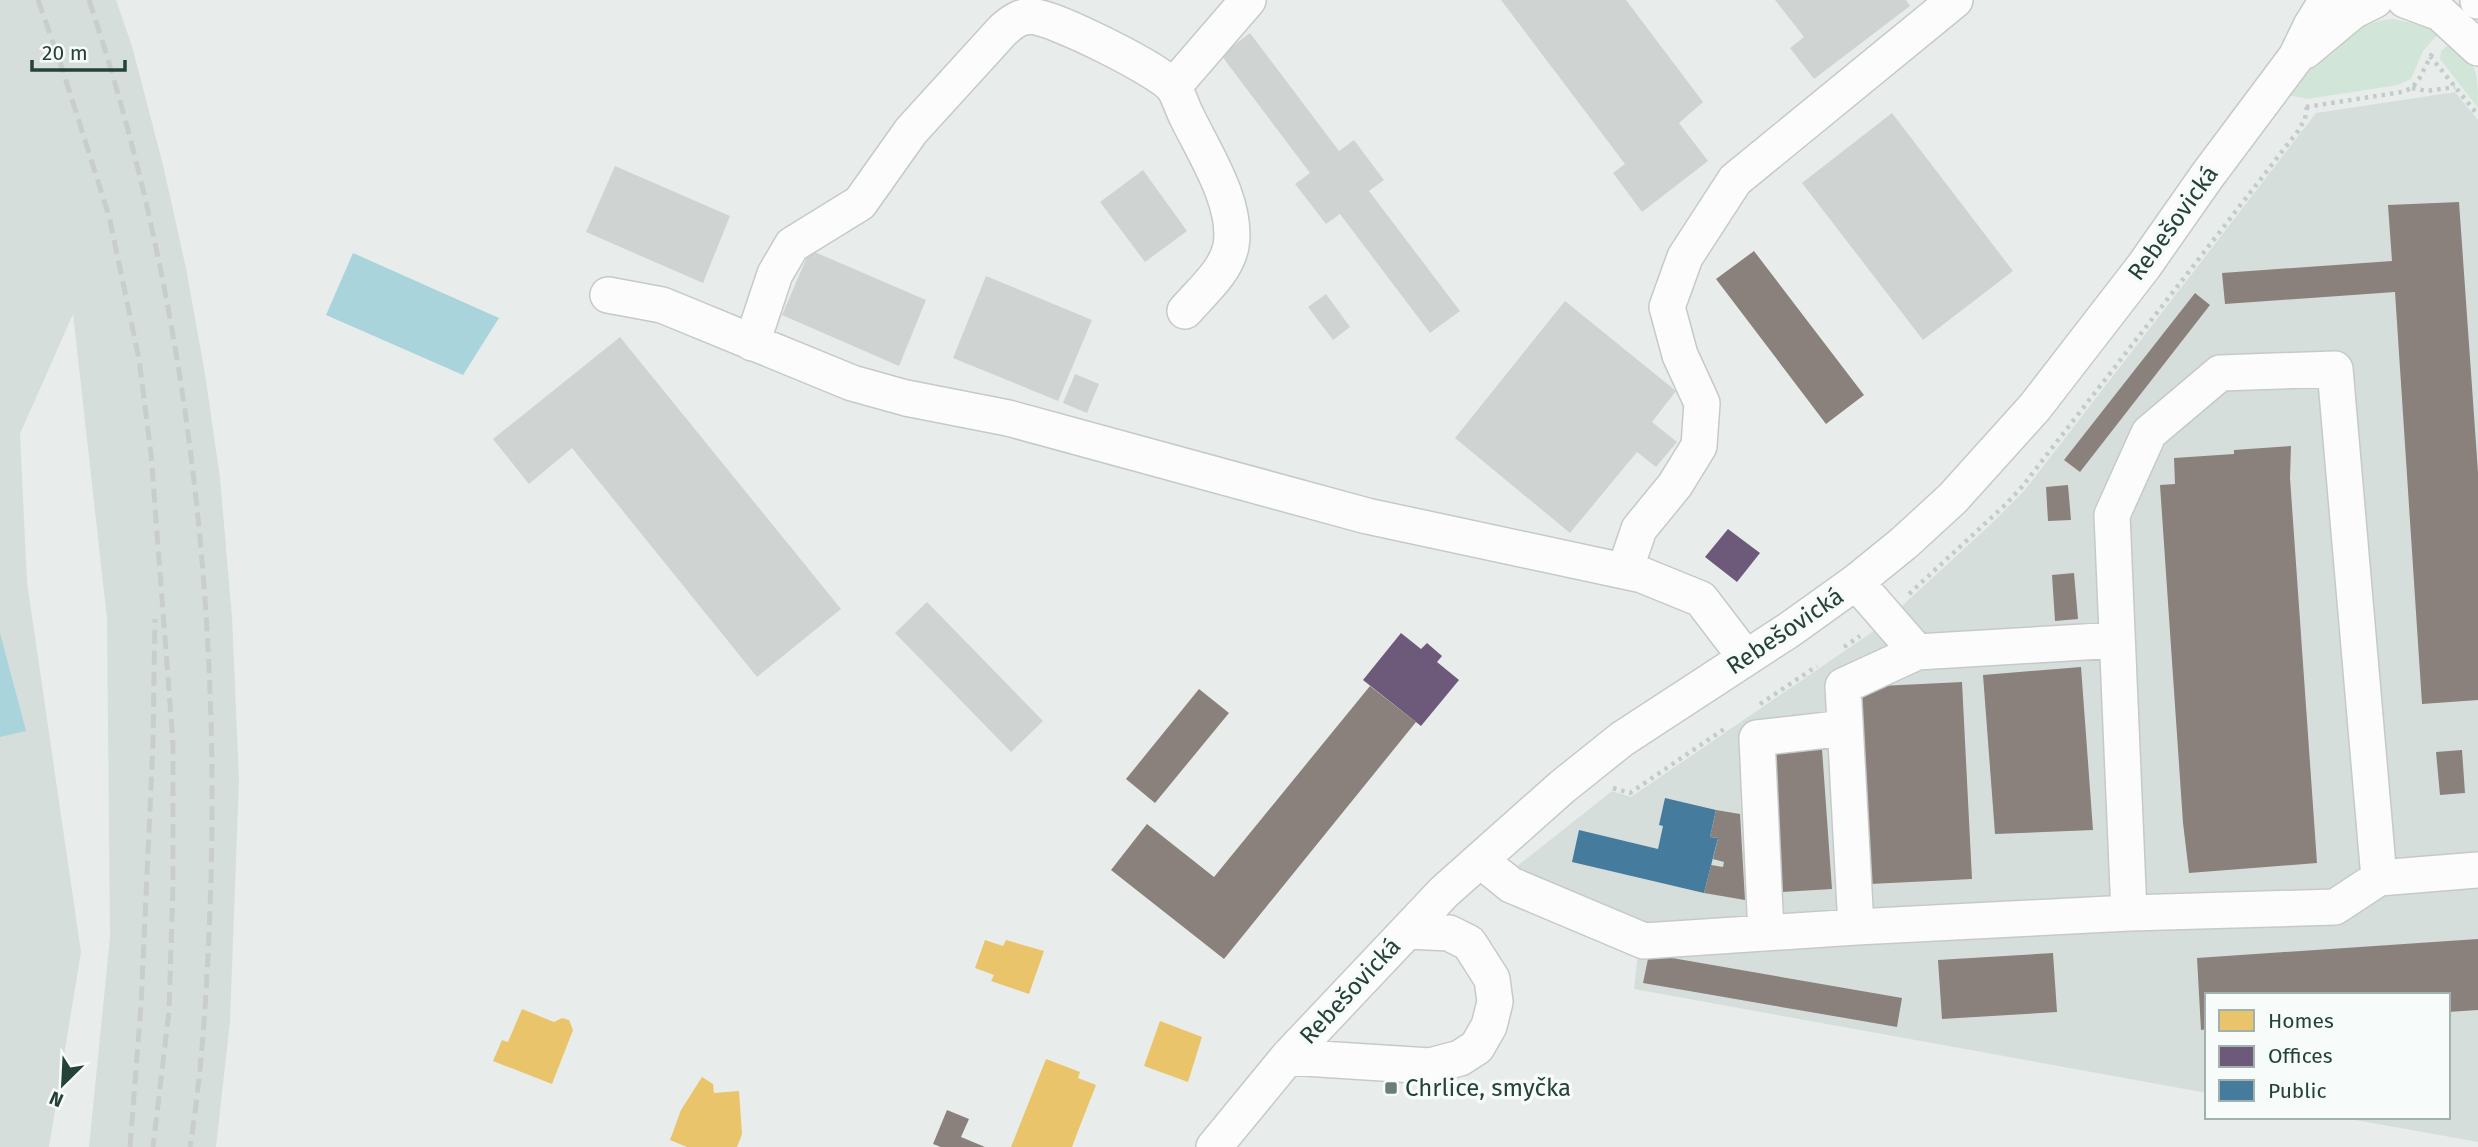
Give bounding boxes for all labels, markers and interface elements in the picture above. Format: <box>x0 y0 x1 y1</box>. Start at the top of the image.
scale bar <box>32 28 124 72</box>
text: 20 m <box>42 40 88 66</box>
street label: Rebešovická <box>2122 160 2224 286</box>
street label: Rebešovická <box>1721 582 1849 680</box>
street label: Rebešovická <box>1294 932 1406 1050</box>
legend <box>2205 993 2450 1119</box>
text: Homes <box>2268 1008 2334 1034</box>
text: Offices <box>2268 1043 2333 1069</box>
north arrow <box>28 1049 98 1119</box>
place label: Chrlice, smyčka <box>1405 1074 1571 1102</box>
text: Public <box>2268 1078 2326 1104</box>
marker: Chrlice, smyčka <box>1383 1080 1399 1096</box>
text: N <box>46 1086 67 1112</box>

